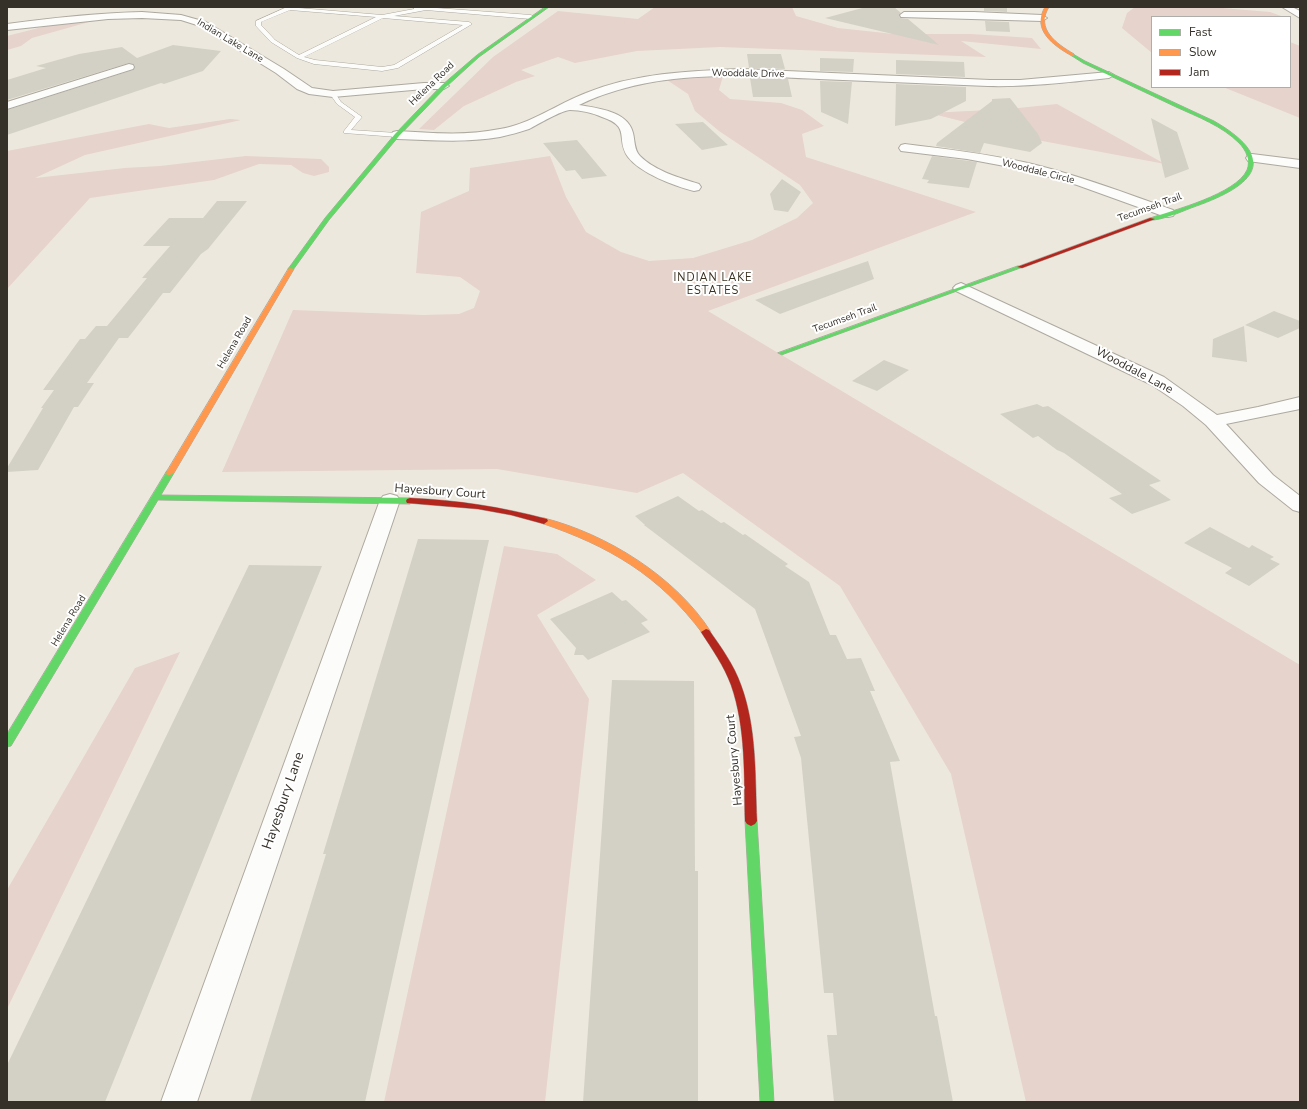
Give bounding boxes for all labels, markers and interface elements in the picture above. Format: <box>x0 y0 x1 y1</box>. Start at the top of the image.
legend <box>1151 16 1291 88</box>
street label: Indian Lake Lane <box>195 17 265 65</box>
text: Fast <box>1189 24 1212 40</box>
text: Slow <box>1189 44 1217 60</box>
street label: Helena Road <box>407 60 457 108</box>
text: Jam <box>1189 64 1210 80</box>
street label: Wooddale Drive <box>711 67 785 81</box>
street label: Wooddale Circle <box>1000 157 1076 187</box>
street label: Tecumseh Trail <box>1116 191 1184 225</box>
district label: INDIAN LAKE ESTATES <box>674 271 752 297</box>
street label: Tecumseh Trail <box>811 302 879 336</box>
street label: Helena Road <box>215 315 255 371</box>
street label: Wooddale Lane <box>1093 345 1175 397</box>
street label: Hayesbury Court <box>394 482 486 502</box>
street label: Helena Road <box>49 593 89 649</box>
street label: Hayesbury Court <box>724 714 746 806</box>
street label: Hayesbury Lane <box>259 750 309 852</box>

